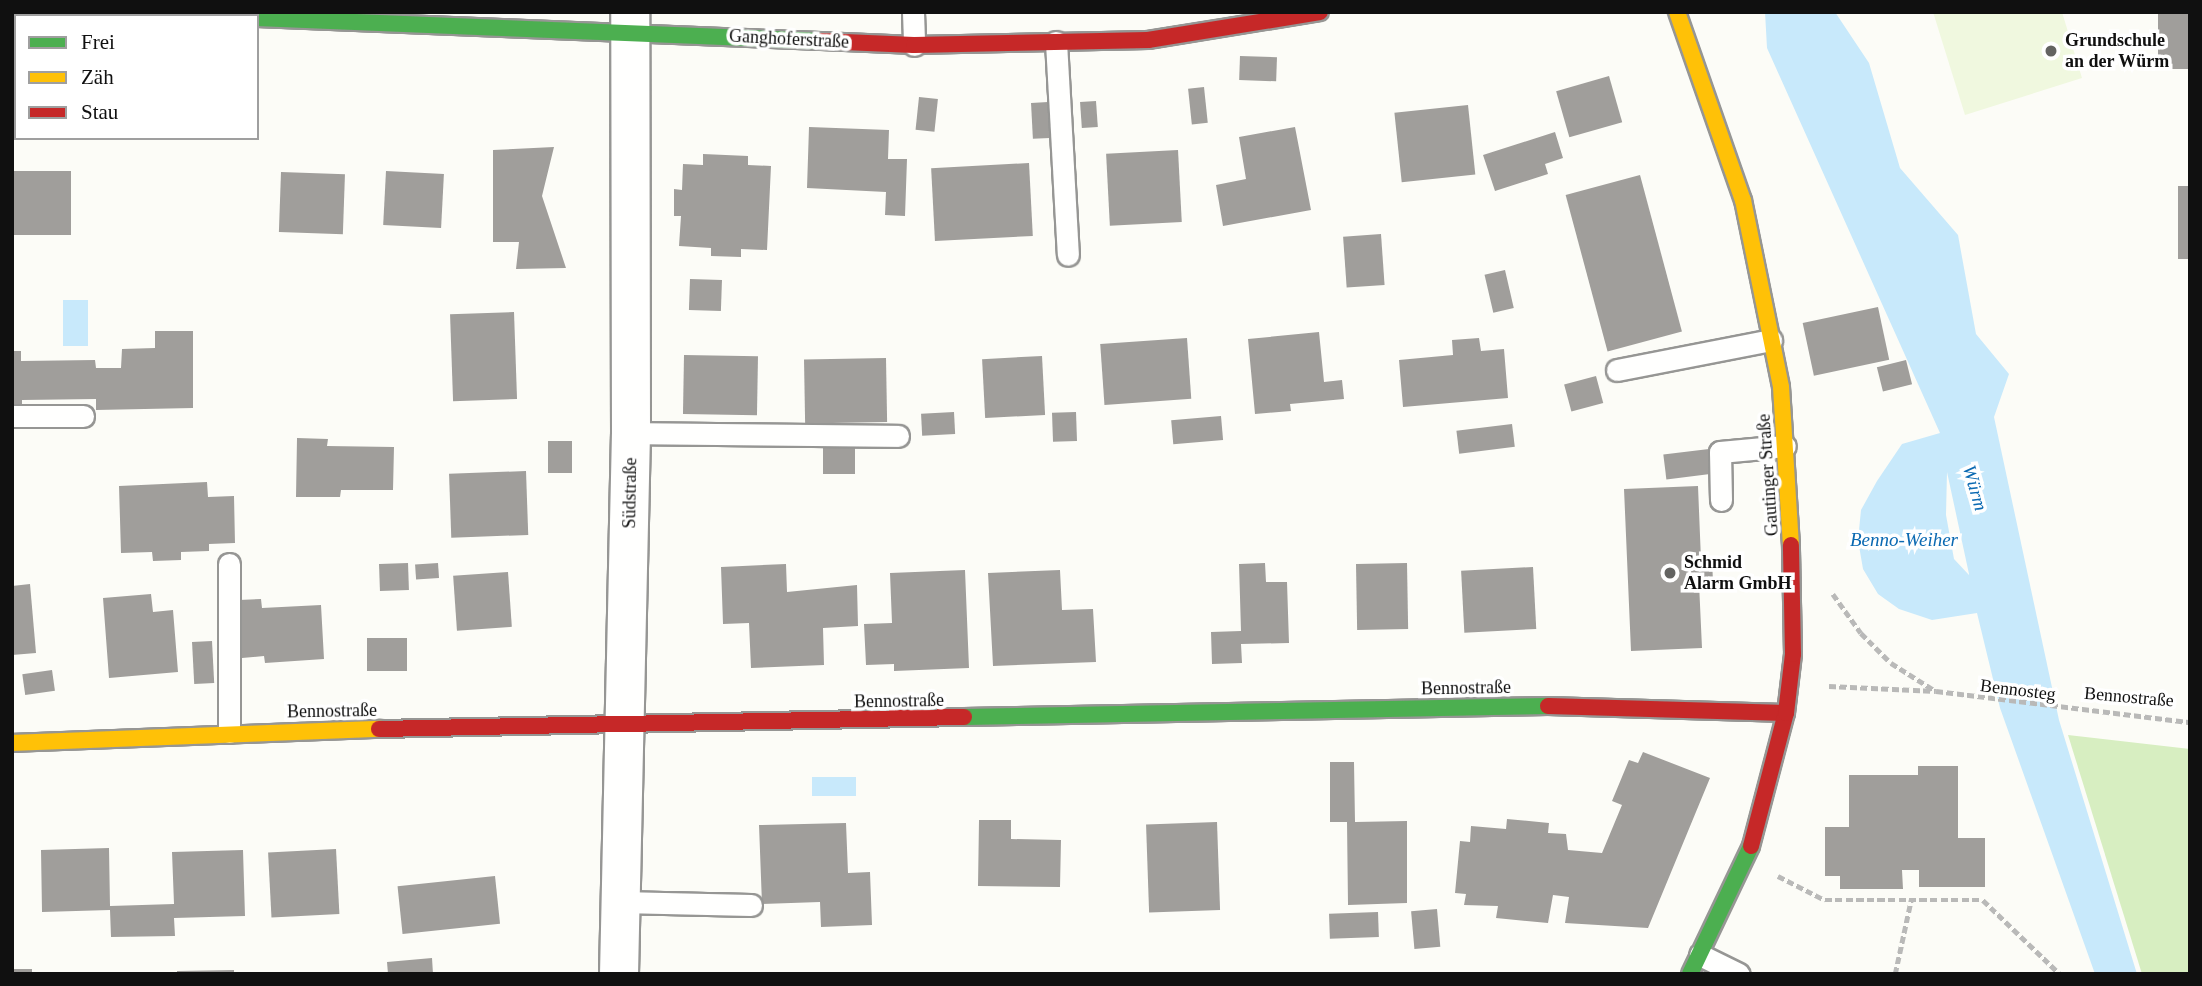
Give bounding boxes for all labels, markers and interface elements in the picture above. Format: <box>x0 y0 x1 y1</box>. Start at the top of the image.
legend <box>14 14 259 140</box>
street label: Ganghoferstraße <box>729 25 849 53</box>
text: Frei <box>81 30 115 54</box>
place label: Grundschule an der Würm <box>2065 30 2170 72</box>
marker: Grundschule an der Würm <box>2043 43 2059 59</box>
text: Zäh <box>81 65 114 89</box>
text: Stau <box>81 100 118 124</box>
street label: Gautinger Straße <box>1753 413 1783 537</box>
street label: Südstraße <box>619 457 641 529</box>
water label: Würm <box>1958 463 1992 513</box>
water label: Benno-Weiher <box>1850 529 1958 551</box>
place label: Schmid Alarm GmbH <box>1684 552 1791 594</box>
marker: Schmid Alarm GmbH <box>1662 565 1678 581</box>
street label: Bennosteg <box>1979 675 2057 705</box>
street label: Bennostraße <box>1421 676 1511 700</box>
street label: Bennostraße <box>2083 682 2175 712</box>
street label: Bennostraße <box>854 689 944 713</box>
street label: Bennostraße <box>287 699 377 723</box>

